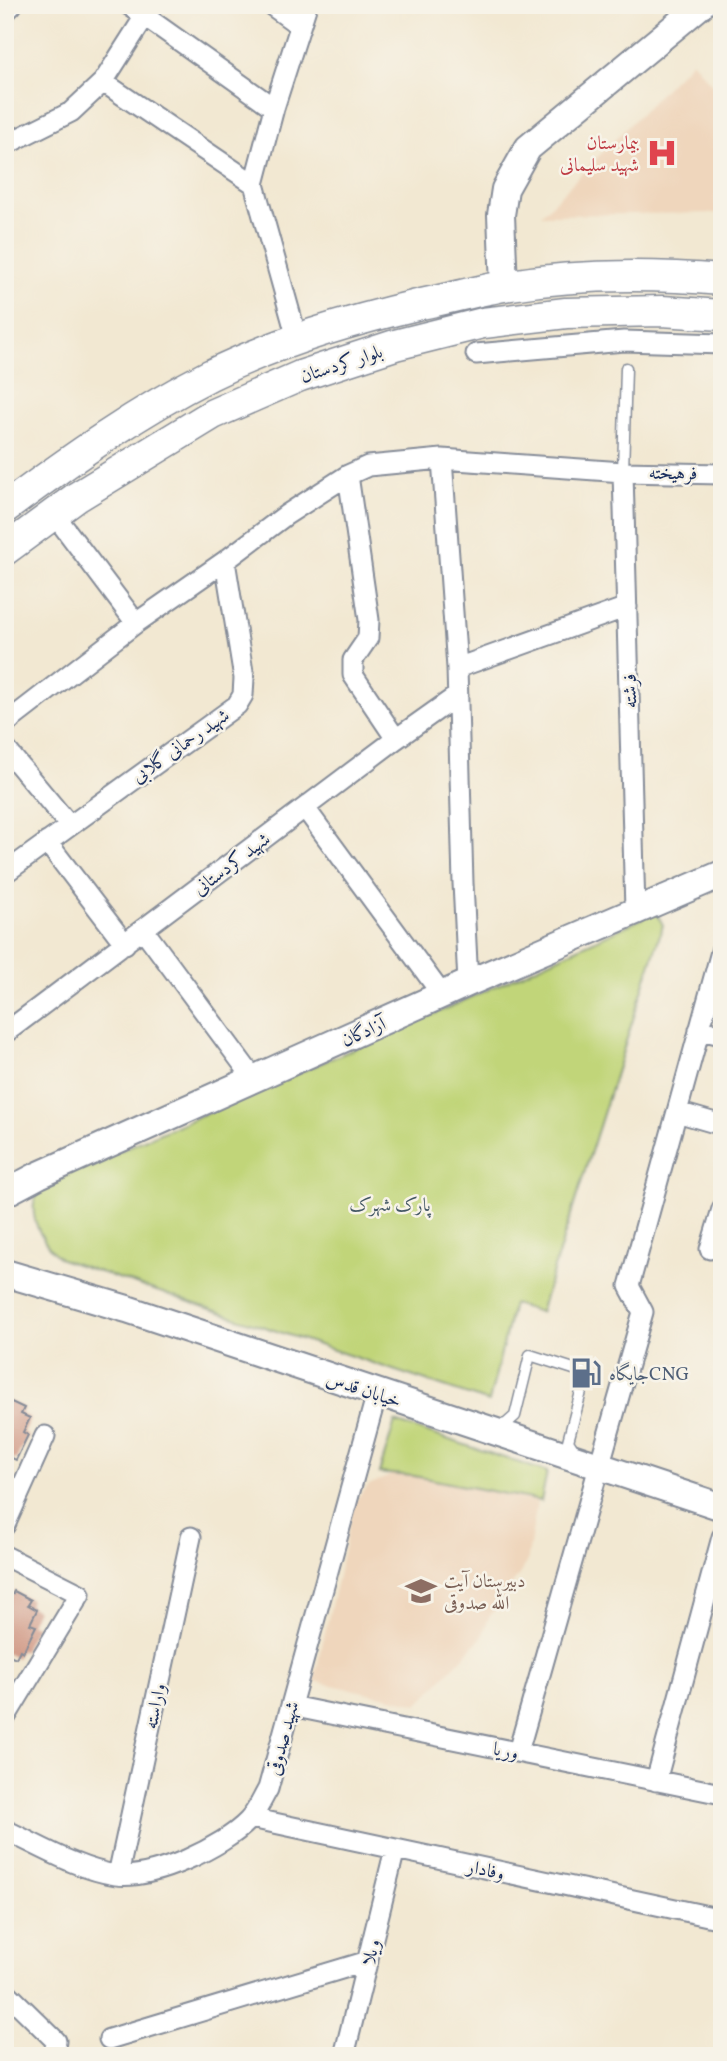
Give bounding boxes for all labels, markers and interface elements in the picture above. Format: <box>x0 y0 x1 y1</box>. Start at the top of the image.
place label: بیمارستان شهید سلیمانی <box>560 131 639 179</box>
hospital icon: بیمارستان شهید سلیمانی <box>645 136 679 170</box>
street label: بلوار کردستان <box>297 339 386 390</box>
street label: فرهیخته <box>648 461 698 487</box>
street label: فرشته <box>618 673 644 709</box>
street label: شهید رحمانی گلابی <box>127 703 235 790</box>
street label: شهید کردستانی <box>188 827 276 902</box>
street label: آزادگان <box>337 1011 392 1054</box>
park label: پارک شهرک <box>349 1193 432 1219</box>
fuel station icon: جایگاهCNG <box>569 1356 603 1390</box>
place label: جایگاهCNG <box>609 1361 690 1388</box>
street label: خیابان قدس <box>323 1367 404 1415</box>
place label: دبیرستان آیت الله صدوقی <box>444 1569 525 1617</box>
school or university icon: دبیرستان آیت الله صدوقی <box>404 1574 438 1608</box>
street label: واراسته <box>138 1681 173 1732</box>
street label: شهید صدوقی <box>262 1698 306 1779</box>
street label: وریا <box>491 1737 521 1767</box>
street label: وفادار <box>462 1854 507 1888</box>
street label: ویلا <box>356 1936 388 1969</box>

